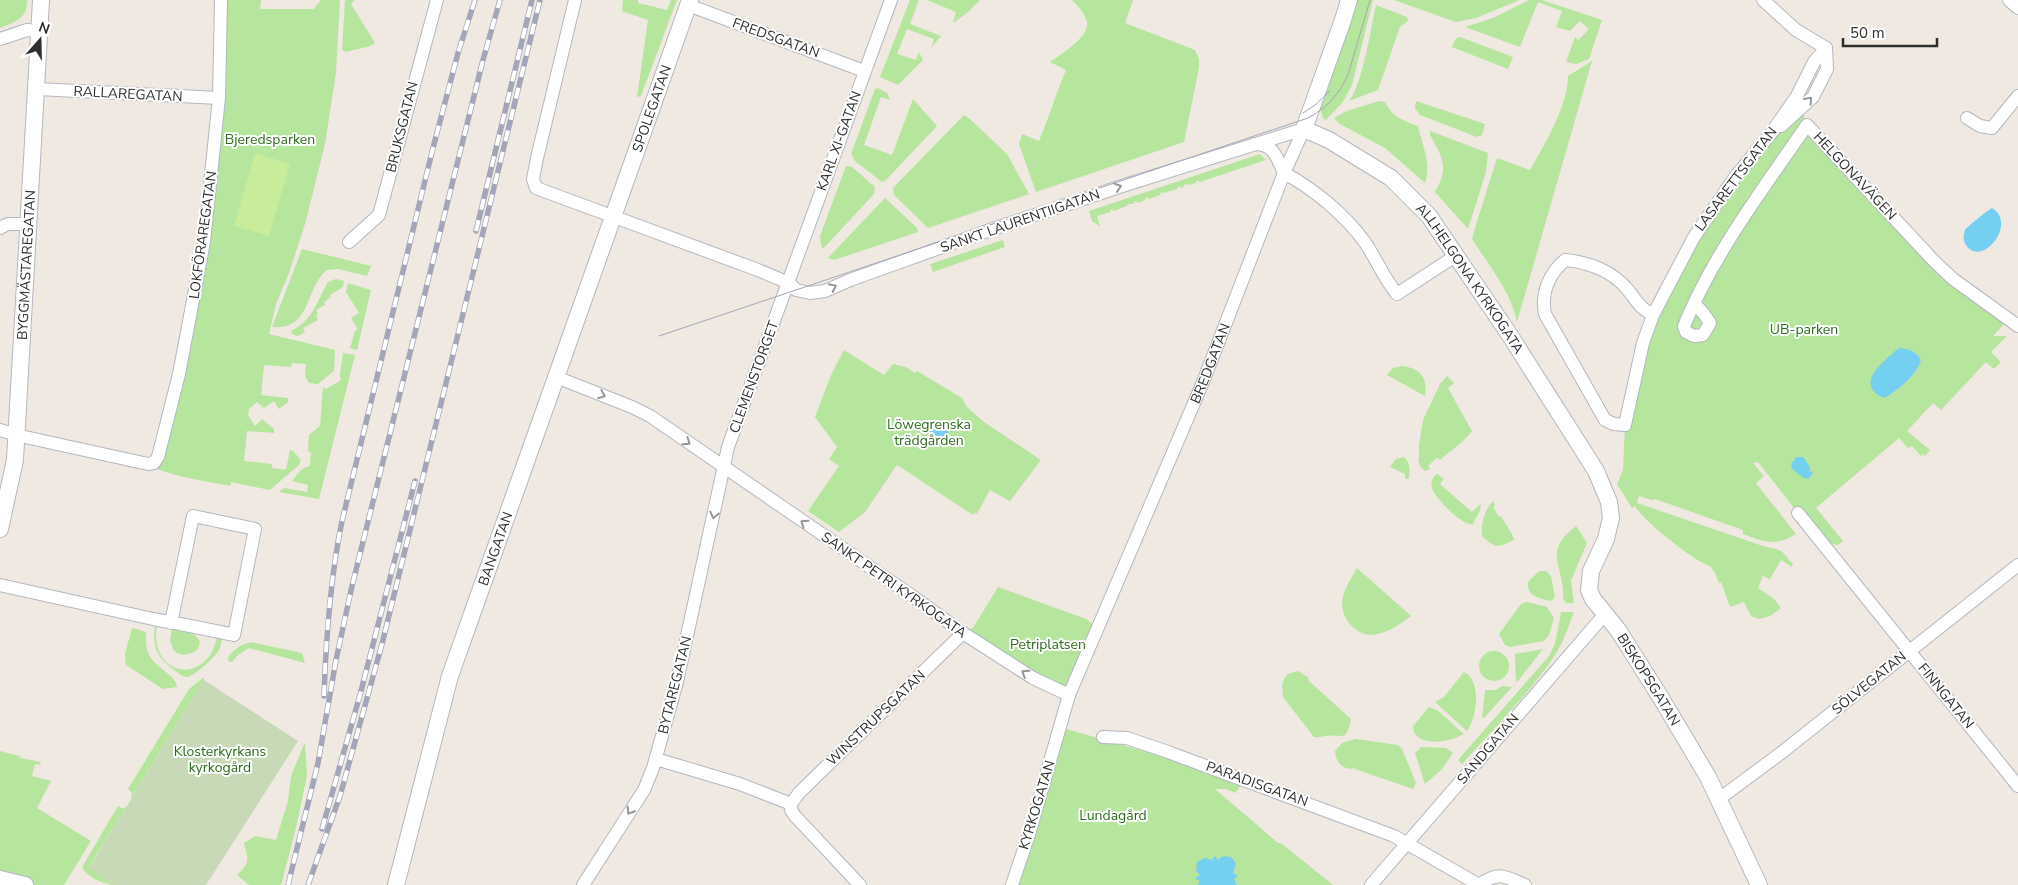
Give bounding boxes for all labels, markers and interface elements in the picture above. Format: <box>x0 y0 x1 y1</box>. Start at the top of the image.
street label: FREDSGATAN <box>730 13 822 63</box>
north arrow <box>15 15 65 65</box>
scale bar <box>1843 15 1937 47</box>
text: N <box>36 18 52 39</box>
text: 50 m <box>1850 23 1885 43</box>
street label: SPOLEGATAN <box>627 62 676 155</box>
street label: BRUKSGATAN <box>382 79 422 175</box>
street label: RALLAREGATAN <box>73 82 183 106</box>
street label: KARL XI-GATAN <box>812 88 866 194</box>
one-way arrow <box>1803 96 1812 105</box>
street label: LASARETTSGATAN <box>1690 123 1782 235</box>
street label: HELGONAVÄGEN <box>1809 128 1901 224</box>
park label: Bjeredsparken <box>225 130 315 149</box>
street label: LOKFÖRAREGATAN <box>185 170 221 300</box>
one-way arrow <box>1114 183 1122 193</box>
street label: SANKT LAURENTIIGATAN <box>938 185 1102 257</box>
street label: BYGGMÄSTAREGATAN <box>12 189 40 340</box>
street label: ALLHELGONA KYRKOGATA <box>1412 199 1528 357</box>
one-way arrow <box>828 283 837 294</box>
street label: CLEMENSTORGET <box>725 318 783 436</box>
street label: BREDGATAN <box>1186 320 1234 406</box>
park label: UB-parken <box>1770 320 1838 339</box>
one-way arrow <box>597 389 606 399</box>
park label: Löwegrenska trädgården <box>887 415 971 450</box>
one-way arrow <box>681 436 691 445</box>
street label: BANGATAN <box>473 509 517 588</box>
one-way arrow <box>709 510 720 519</box>
one-way arrow <box>801 520 810 529</box>
street label: SANKT PETRI KYRKOGATA <box>817 527 971 643</box>
street label: BISKOPSGATAN <box>1613 630 1685 729</box>
street label: BYTAREGATAN <box>654 634 696 736</box>
park label: Petriplatsen <box>1010 635 1086 654</box>
street label: SÖLVEGATAN <box>1828 647 1910 719</box>
street label: FINNGATAN <box>1914 659 1978 733</box>
street label: WINSTRUPSGATAN <box>822 666 930 770</box>
one-way arrow <box>1022 670 1031 679</box>
street label: SANDGATAN <box>1453 710 1523 788</box>
park label: Klosterkyrkans kyrkogård <box>174 742 267 777</box>
street label: PARADISGATAN <box>1203 757 1311 811</box>
street label: KYRKOGATAN <box>1014 758 1060 852</box>
one-way arrow <box>627 806 637 815</box>
park label: Lundagård <box>1079 806 1147 825</box>

